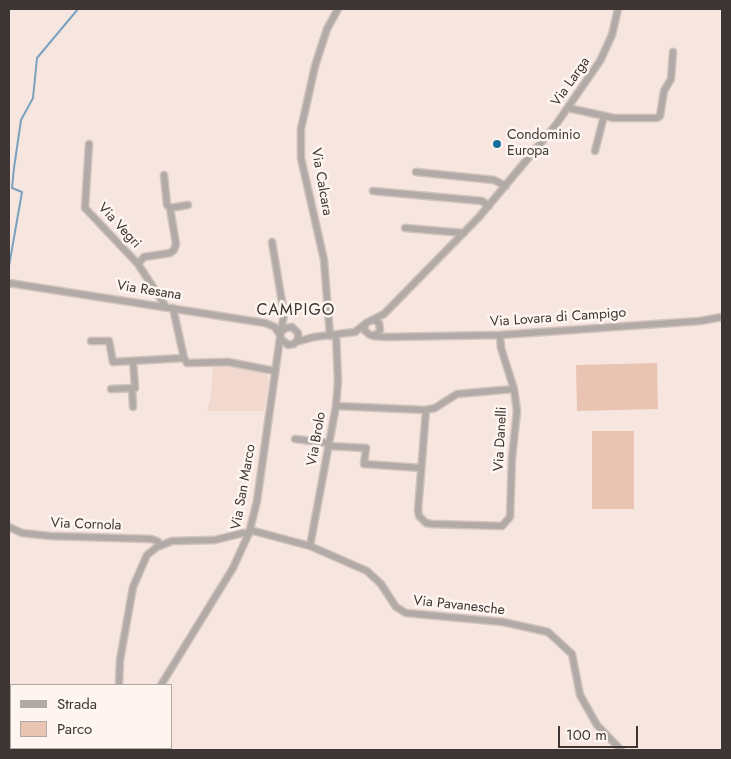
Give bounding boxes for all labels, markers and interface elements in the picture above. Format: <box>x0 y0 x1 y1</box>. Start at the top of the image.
street label: Via Larga <box>548 54 594 110</box>
place label: Condominio Europa <box>507 128 580 160</box>
marker: Condominio Europa <box>491 138 503 150</box>
street label: Via Calcara <box>307 147 335 217</box>
street label: Via Vegri <box>94 200 144 252</box>
street label: Via Resana <box>115 278 183 304</box>
district label: CAMPIGO <box>256 301 336 321</box>
street label: Via Lovara di Campigo <box>489 305 627 331</box>
street label: Via Danelli <box>491 406 511 472</box>
street label: Via Brolo <box>304 411 330 467</box>
street label: Via San Marco <box>228 443 260 531</box>
street label: Via Cornola <box>50 515 122 535</box>
street label: Via Pavanesche <box>412 593 506 619</box>
legend <box>10 684 172 749</box>
text: Strada <box>57 693 97 715</box>
scale bar <box>561 716 641 748</box>
text: Parco <box>57 718 92 740</box>
text: 100 m <box>566 724 607 746</box>

